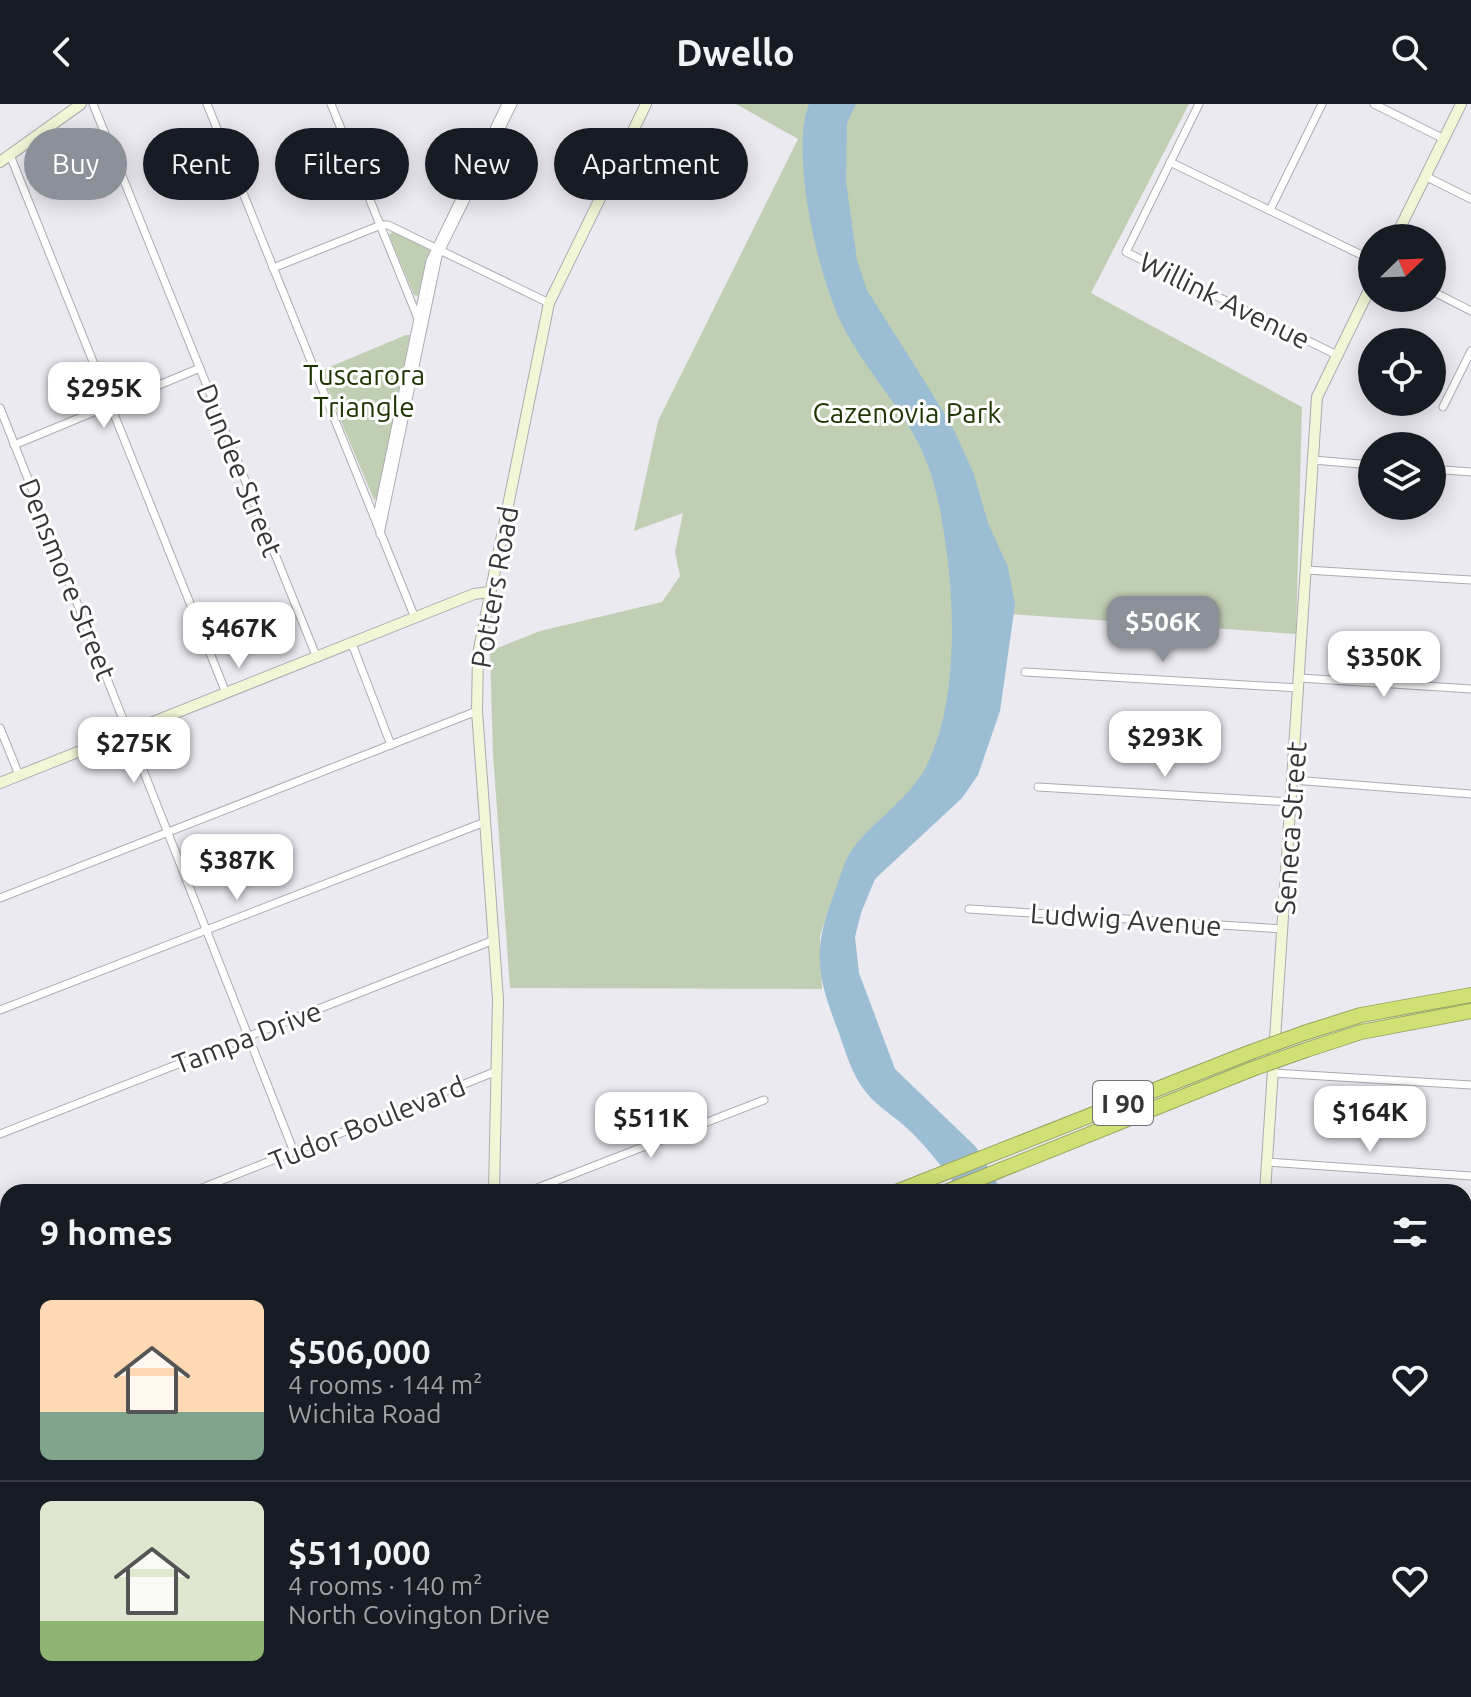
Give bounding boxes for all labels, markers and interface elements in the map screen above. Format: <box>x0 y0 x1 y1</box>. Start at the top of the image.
icon: back <box>40 30 84 74</box>
icon: search <box>1387 30 1431 74</box>
text: Dwello <box>676 32 795 73</box>
chip: Buy <box>24 128 127 200</box>
chip: Rent <box>143 128 259 200</box>
chip: Filters <box>275 128 409 200</box>
chip: New <box>425 128 538 200</box>
chip: Apartment <box>554 128 748 200</box>
north arrow <box>1358 224 1446 312</box>
map controls <box>1358 224 1446 520</box>
street label: Willink Avenue <box>1135 245 1315 355</box>
button: locate <box>1358 328 1446 416</box>
park label: Tuscarora Triangle <box>303 359 425 422</box>
pin: $295K <box>48 362 160 430</box>
text: $295K <box>66 373 142 402</box>
street label: Dundee Street <box>191 379 289 561</box>
park label: Cazenovia Park <box>813 397 1001 428</box>
button: layers <box>1358 432 1446 520</box>
street label: Densmore Street <box>13 474 123 684</box>
street label: Potters Road <box>465 504 523 670</box>
pin: $506K <box>1107 596 1219 664</box>
pin: $467K <box>183 602 295 670</box>
text: $506K <box>1125 607 1201 636</box>
text: $467K <box>201 613 277 642</box>
pin: $350K <box>1328 631 1440 699</box>
text: $350K <box>1346 642 1422 671</box>
pin: $293K <box>1109 711 1221 779</box>
pin: $275K <box>78 717 190 785</box>
text: $293K <box>1127 722 1203 751</box>
text: $275K <box>96 728 172 757</box>
street label: Seneca Street <box>1268 740 1312 916</box>
pin: $387K <box>181 834 293 902</box>
text: $387K <box>199 845 275 874</box>
street label: Ludwig Avenue <box>1029 897 1223 941</box>
street label: Tampa Drive <box>168 995 326 1079</box>
street label: Tudor Boulevard <box>265 1070 469 1176</box>
road number: I 90 <box>1093 1081 1153 1125</box>
pin: $164K <box>1314 1086 1426 1154</box>
pin: $511K <box>595 1092 707 1160</box>
text: $164K <box>1332 1097 1408 1126</box>
text: $511K <box>613 1103 689 1132</box>
icon: filters <box>1388 1210 1432 1254</box>
text: 9 homes <box>40 1213 173 1251</box>
icon: home <box>104 1332 200 1428</box>
text: $506,000 <box>288 1332 431 1370</box>
icon: heart <box>1388 1358 1432 1402</box>
text: 4 rooms · 144 m² <box>288 1370 483 1399</box>
text: Wichita Road <box>288 1399 442 1428</box>
icon: home <box>104 1533 200 1629</box>
text: $511,000 <box>288 1533 431 1571</box>
icon: heart <box>1388 1559 1432 1603</box>
text: 4 rooms · 140 m² <box>288 1571 483 1600</box>
text: North Covington Drive <box>288 1600 550 1629</box>

